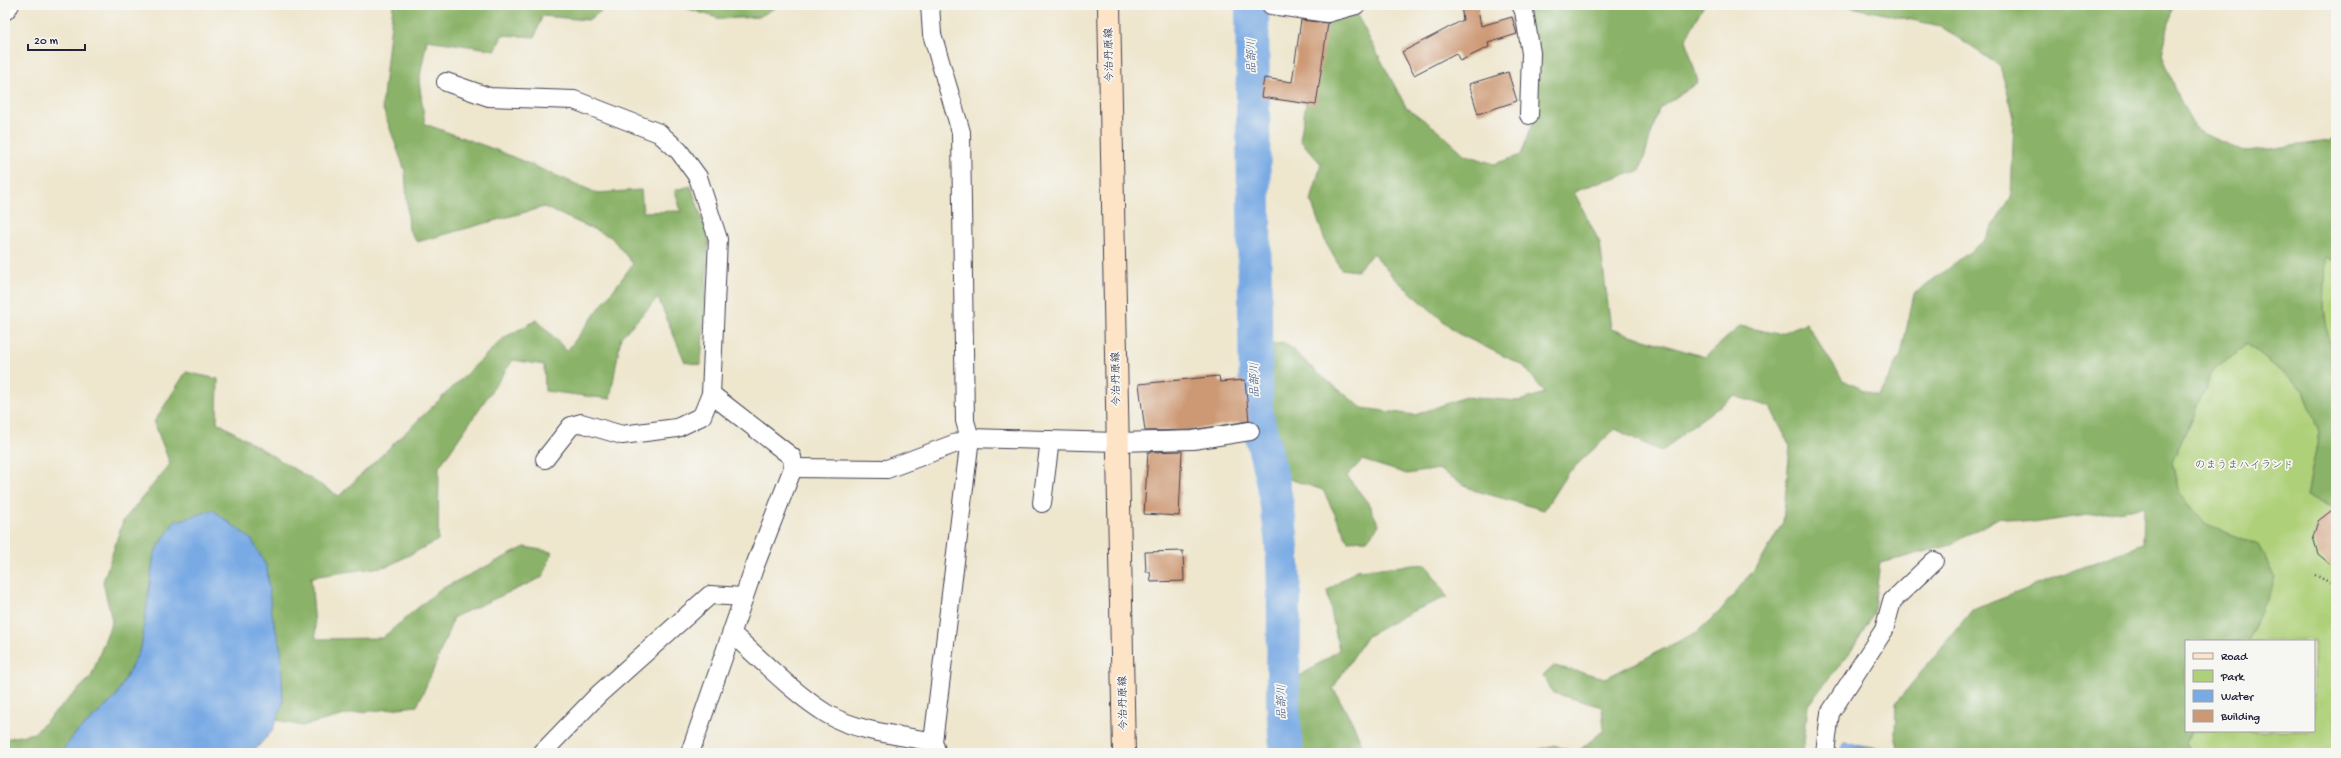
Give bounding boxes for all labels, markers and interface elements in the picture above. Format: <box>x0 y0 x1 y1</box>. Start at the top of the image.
scale bar <box>28 26 85 52</box>
street label: 今治丹原線 <box>1103 27 1116 83</box>
text: 20 m <box>34 35 59 49</box>
water label: 品部川 <box>1245 38 1260 74</box>
street label: 今治丹原線 <box>1110 351 1123 407</box>
water label: 品部川 <box>1248 362 1263 398</box>
park label: のまうまハイランド <box>2195 459 2294 472</box>
legend <box>2185 640 2315 732</box>
text: Road <box>2221 651 2248 665</box>
text: Park <box>2220 671 2246 685</box>
street label: 今治丹原線 <box>1117 675 1130 731</box>
water label: 品部川 <box>1275 684 1290 720</box>
text: Water <box>2221 691 2255 705</box>
text: Building <box>2220 711 2260 725</box>

